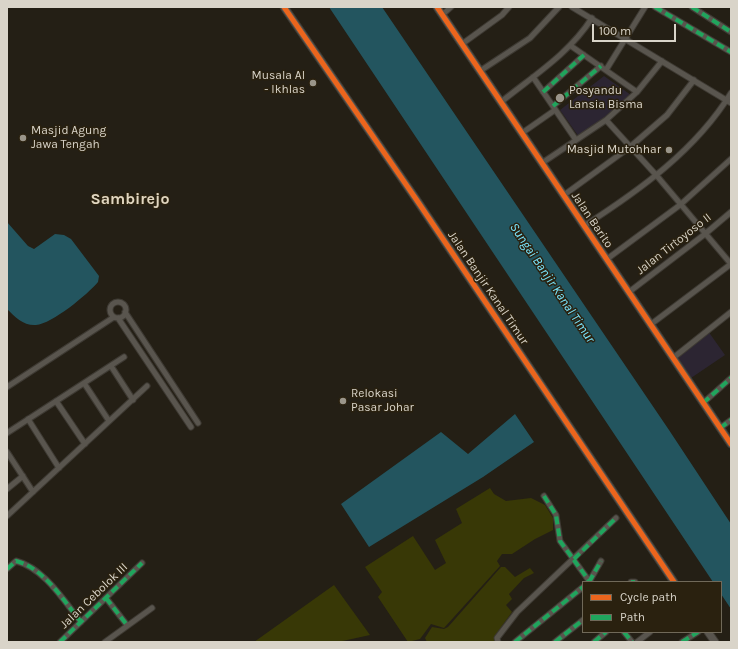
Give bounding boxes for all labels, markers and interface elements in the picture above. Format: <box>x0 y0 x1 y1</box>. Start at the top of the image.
scale bar <box>594 16 678 42</box>
text: 100 m <box>599 24 631 38</box>
place label: Musala Al - Ikhlas <box>252 69 305 97</box>
marker: Musala Al - Ikhlas <box>308 78 318 88</box>
place label: Posyandu Lansia Bisma <box>569 84 643 112</box>
marker: Posyandu Lansia Bisma <box>554 92 566 104</box>
place label: Masjid Agung Jawa Tengah <box>31 124 106 152</box>
marker: Masjid Agung Jawa Tengah <box>18 133 28 143</box>
place label: Masjid Mutohhar <box>567 143 661 157</box>
marker: Masjid Mutohhar <box>664 145 674 155</box>
district label: Sambirejo <box>91 189 169 209</box>
street label: Jalan Barito <box>568 189 616 251</box>
street label: Jalan Tirtoyoso II <box>634 210 714 278</box>
water label: Sungai Banjir Kanal Timur <box>506 220 598 346</box>
street label: Jalan Banjir Kanal Timur <box>445 229 531 347</box>
place label: Relokasi Pasar Johar <box>351 387 414 415</box>
marker: Relokasi Pasar Johar <box>338 396 348 406</box>
street label: Jalan Cebolok III <box>57 560 131 632</box>
legend <box>582 581 722 633</box>
text: Cycle path <box>620 590 677 604</box>
text: Path <box>620 610 645 624</box>

